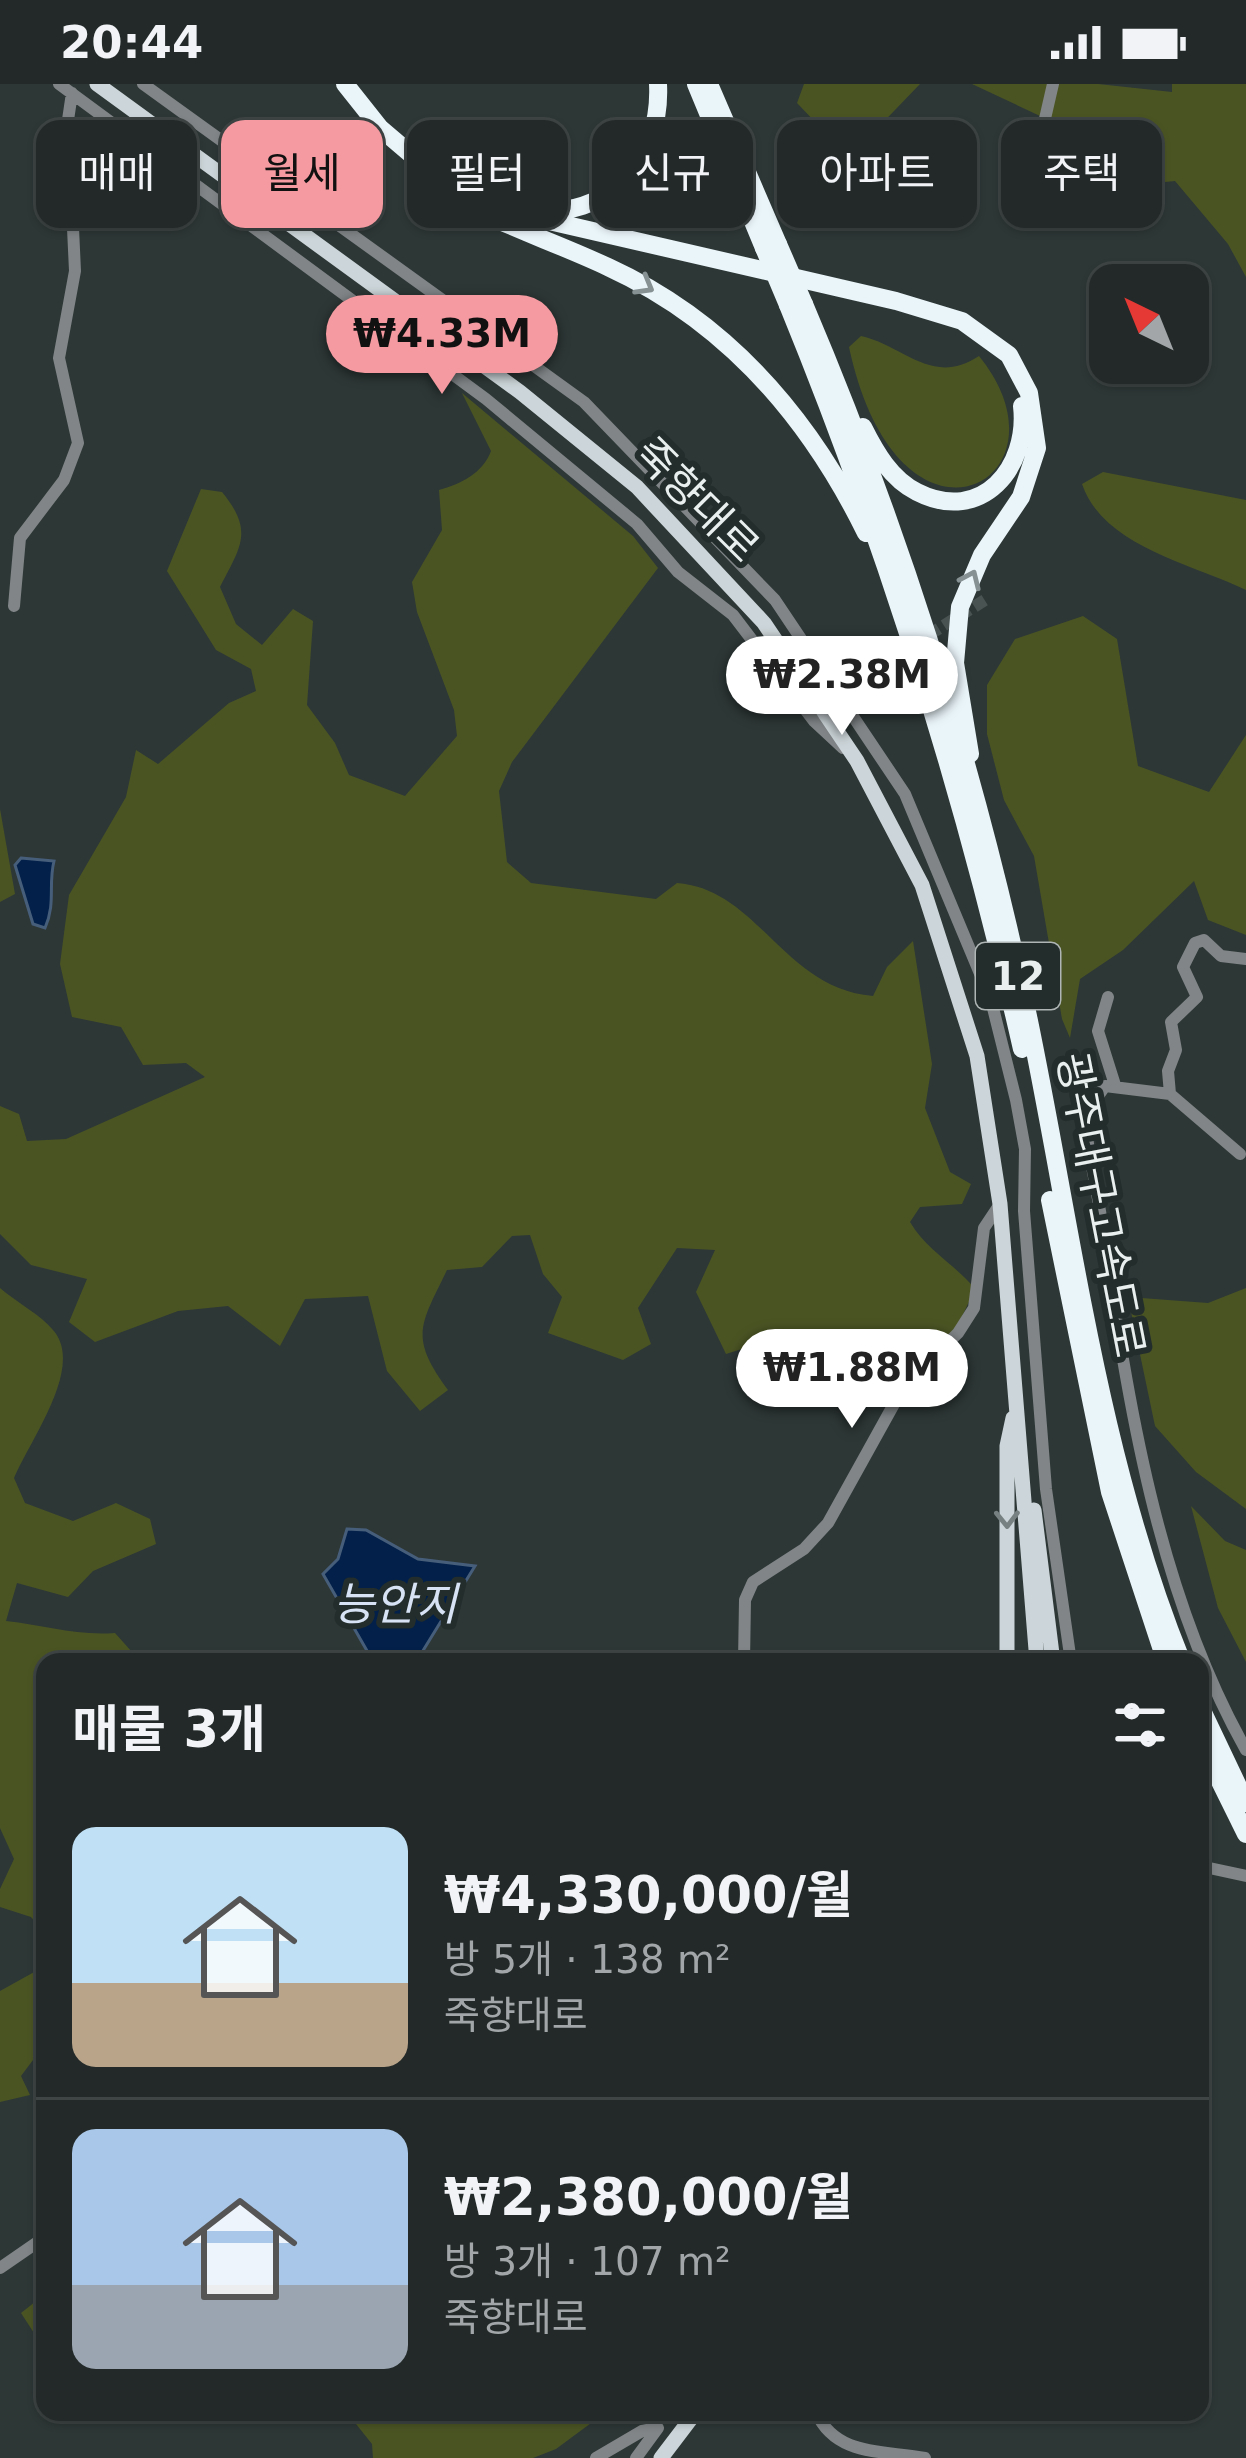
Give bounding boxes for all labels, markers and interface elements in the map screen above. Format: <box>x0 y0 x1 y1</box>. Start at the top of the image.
text: 20:44 <box>60 16 203 69</box>
chip: 매매 <box>36 120 197 228</box>
chip: 월세 <box>221 120 383 228</box>
chip: 필터 <box>407 120 568 228</box>
chip: 신규 <box>592 120 753 228</box>
chip: 아파트 <box>777 120 977 228</box>
chip: 주택 <box>1001 120 1162 228</box>
north arrow <box>1089 264 1209 384</box>
map controls <box>1089 264 1209 384</box>
one-way arrow <box>632 272 653 295</box>
pin: ₩4.33M <box>344 295 540 397</box>
text: ₩4.33M <box>353 311 531 356</box>
street label: 죽향대로 <box>625 428 769 572</box>
one-way arrow <box>956 570 980 592</box>
pin: ₩2.38M <box>744 636 940 738</box>
text: ₩2.38M <box>753 652 931 697</box>
road number: 12 <box>976 943 1060 1009</box>
street label: 광주대구고속도로 <box>1047 1049 1155 1361</box>
pin: ₩1.88M <box>754 1329 950 1431</box>
text: ₩1.88M <box>763 1345 941 1390</box>
one-way arrow <box>994 1511 1020 1529</box>
water label: 능안지 <box>333 1578 461 1631</box>
icon: filters <box>1107 1692 1173 1758</box>
text: 매물 3개 <box>72 1700 266 1759</box>
text: ₩4,330,000/월 <box>444 1866 853 1925</box>
icon: home <box>168 1875 312 2019</box>
text: 방 5개 · 138 m² <box>444 1937 731 1982</box>
text: 죽향대로 <box>444 1993 588 2038</box>
text: ₩2,380,000/월 <box>444 2168 853 2227</box>
icon: home <box>168 2177 312 2321</box>
text: 방 3개 · 107 m² <box>444 2239 731 2284</box>
text: 죽향대로 <box>444 2295 588 2340</box>

